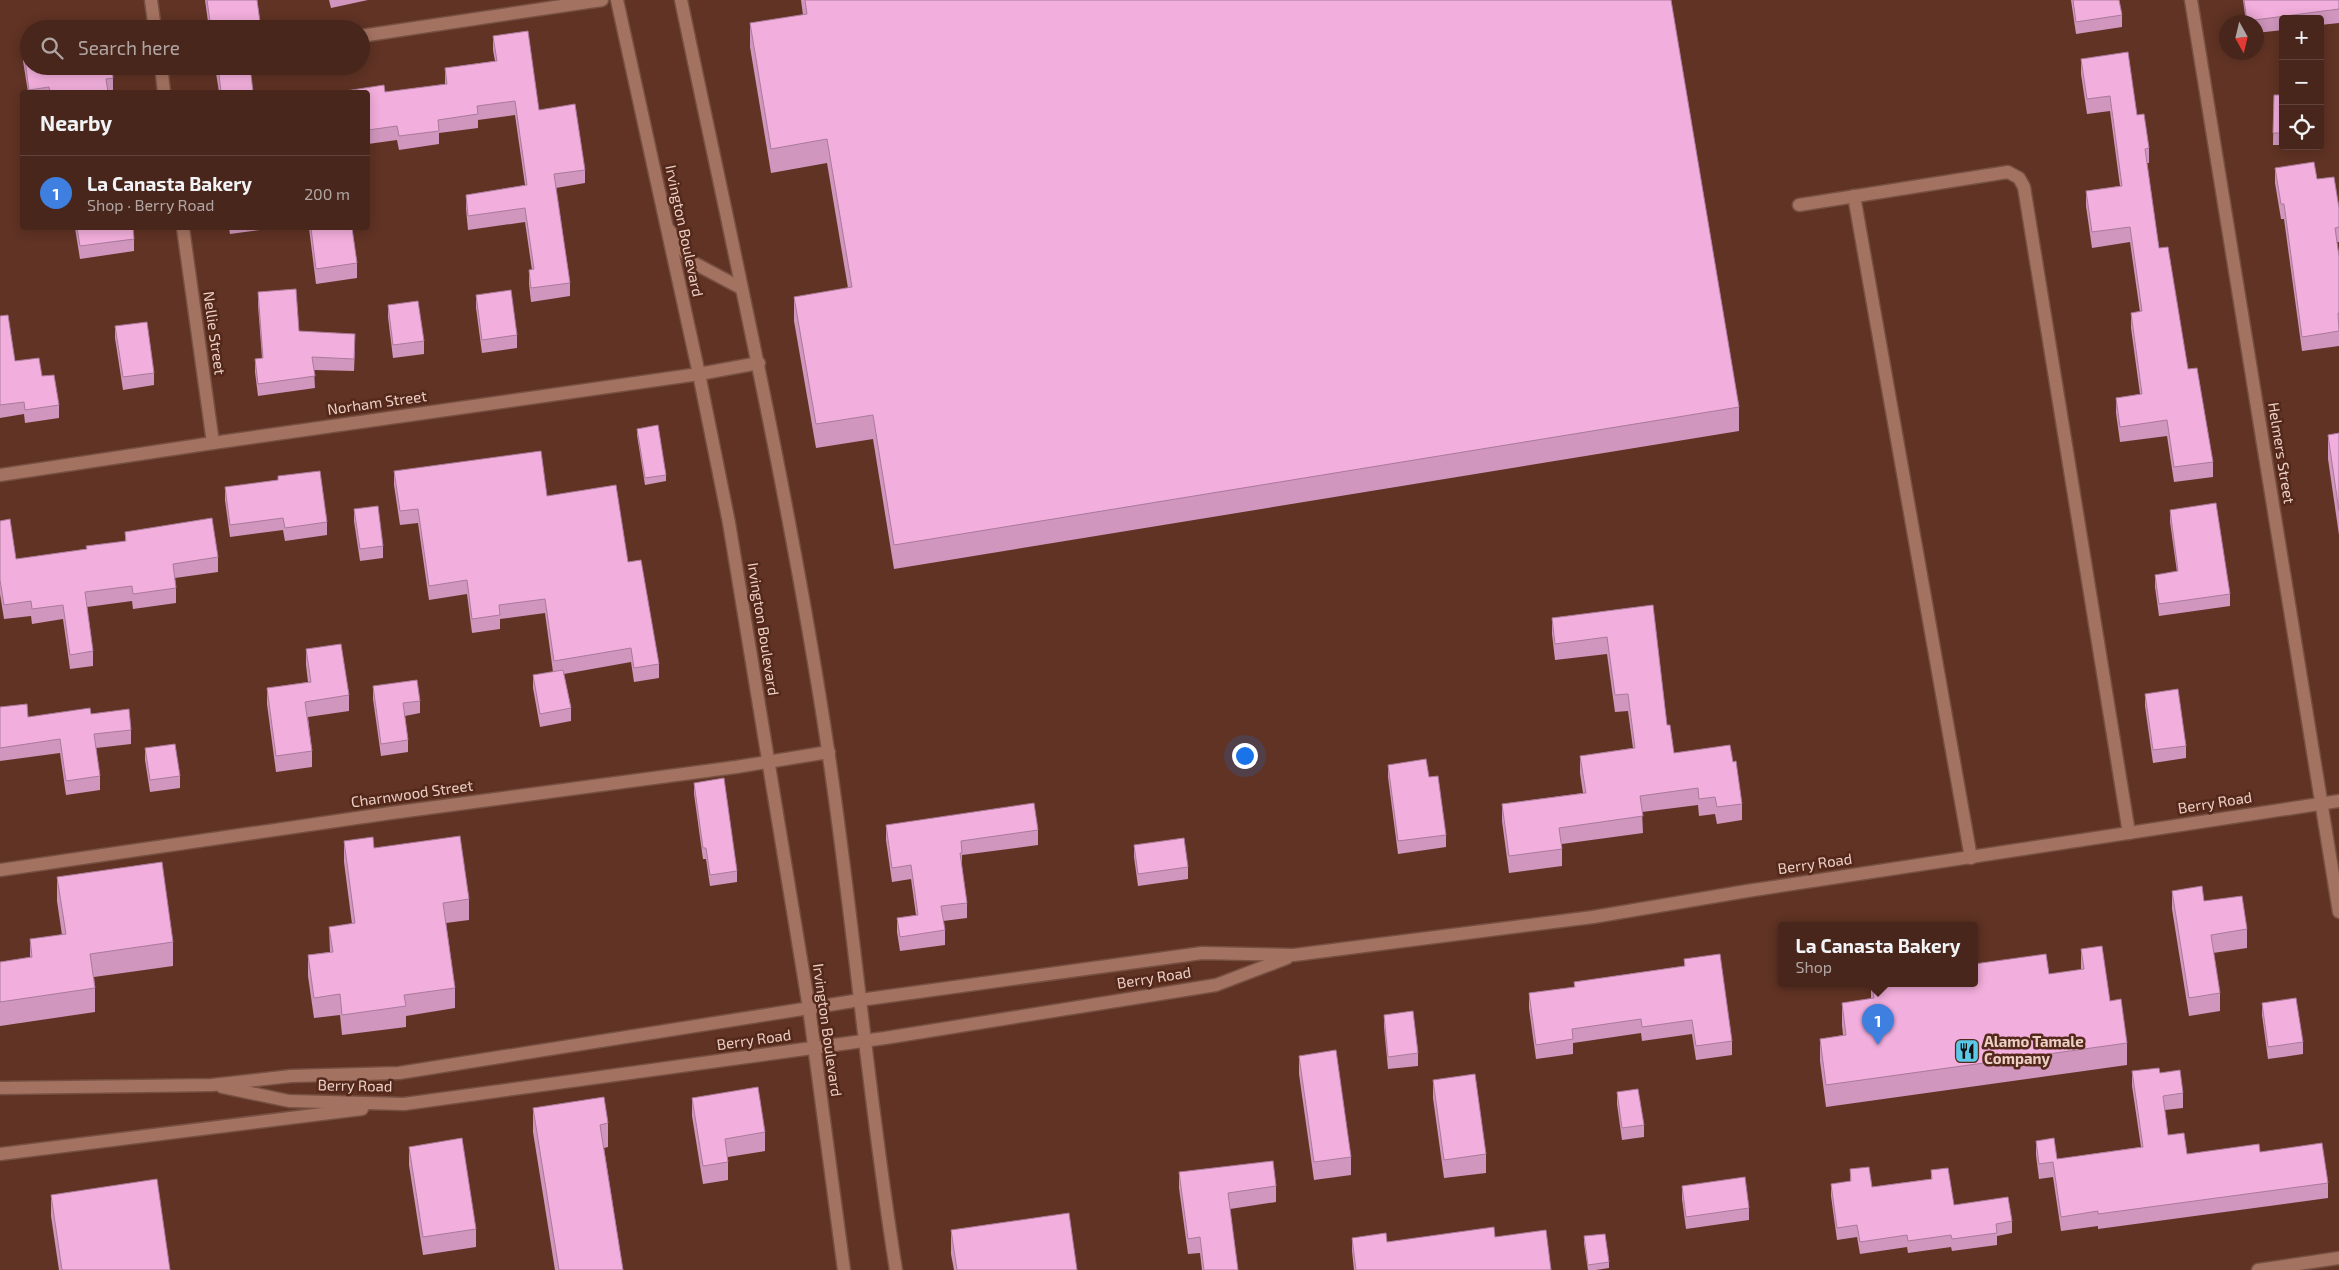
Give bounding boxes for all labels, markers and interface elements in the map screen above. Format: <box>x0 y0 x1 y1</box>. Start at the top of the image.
north arrow <box>2219 15 2264 60</box>
map controls <box>2279 15 2324 150</box>
button: + <box>2279 15 2324 60</box>
search box <box>20 20 370 75</box>
icon: search <box>38 34 66 62</box>
text: Search here <box>78 36 180 59</box>
button: − <box>2279 60 2324 105</box>
button: locate <box>2279 105 2324 150</box>
text: Nearby <box>40 110 112 135</box>
street label: Irvington Boulevard <box>662 163 708 298</box>
text: La Canasta Bakery <box>87 172 252 195</box>
text: 1 <box>53 184 59 203</box>
text: 200 m <box>304 184 350 203</box>
text: Shop · Berry Road <box>87 195 214 214</box>
street label: Nellie Street <box>200 290 230 376</box>
street label: Norham Street <box>326 386 428 418</box>
street label: Helmers Street <box>2265 401 2299 505</box>
street label: Irvington Boulevard <box>745 561 783 697</box>
your location <box>1232 743 1258 769</box>
street label: Charnwood Street <box>350 775 474 810</box>
street label: Berry Road <box>2176 787 2253 817</box>
street label: Berry Road <box>1777 849 1853 877</box>
popup <box>1778 922 1978 987</box>
text: La Canasta Bakery <box>1795 934 1961 957</box>
text: Shop <box>1795 957 1832 976</box>
street label: Irvington Boulevard <box>810 962 846 1098</box>
street label: Berry Road <box>1115 962 1192 992</box>
pin: 1 <box>1862 1004 1894 1045</box>
street label: Berry Road <box>716 1025 792 1053</box>
place label: Alamo Tamale Company <box>1984 1032 2084 1068</box>
restaurant icon: Alamo Tamale Company <box>1954 1038 1980 1064</box>
street label: Berry Road <box>317 1075 393 1095</box>

